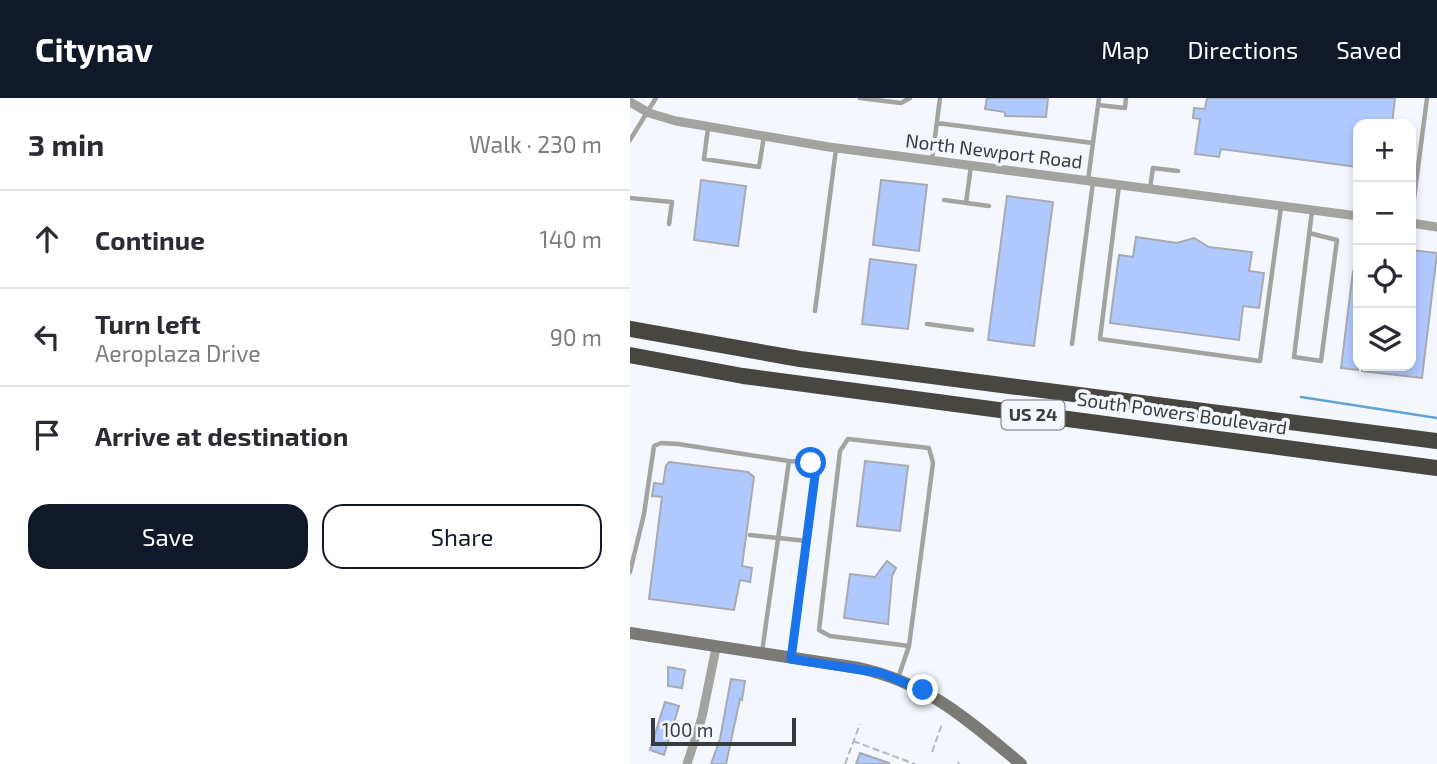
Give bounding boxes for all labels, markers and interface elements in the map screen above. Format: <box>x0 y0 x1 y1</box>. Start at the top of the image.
text: Citynav <box>35 29 153 69</box>
text: Map <box>1101 35 1149 64</box>
text: Directions <box>1187 35 1298 64</box>
text: Saved <box>1336 35 1402 64</box>
map controls <box>1353 119 1416 371</box>
button: + <box>1353 119 1416 182</box>
text: 3 min <box>28 126 104 162</box>
street label: North Newport Road <box>904 128 1084 173</box>
text: Walk · 230 m <box>469 130 602 158</box>
button: − <box>1353 182 1416 245</box>
icon: ahead <box>28 220 66 258</box>
text: Continue <box>95 224 205 255</box>
text: 140 m <box>540 225 602 253</box>
button: locate <box>1353 245 1416 308</box>
text: Turn left <box>95 308 201 339</box>
button: layers <box>1353 308 1416 371</box>
icon: left <box>28 318 66 356</box>
text: 90 m <box>550 323 602 351</box>
text: Aeroplaza Drive <box>95 339 261 367</box>
street label: South Powers Boulevard <box>1076 386 1289 439</box>
road number: US 24 <box>1002 400 1064 430</box>
icon: arrive <box>28 416 66 454</box>
text: Arrive at destination <box>95 420 348 451</box>
route start <box>795 447 826 478</box>
button: Save <box>28 504 308 569</box>
button: Share <box>322 504 602 569</box>
route end <box>907 674 938 705</box>
scale bar <box>651 715 796 747</box>
text: 100 m <box>662 718 713 741</box>

